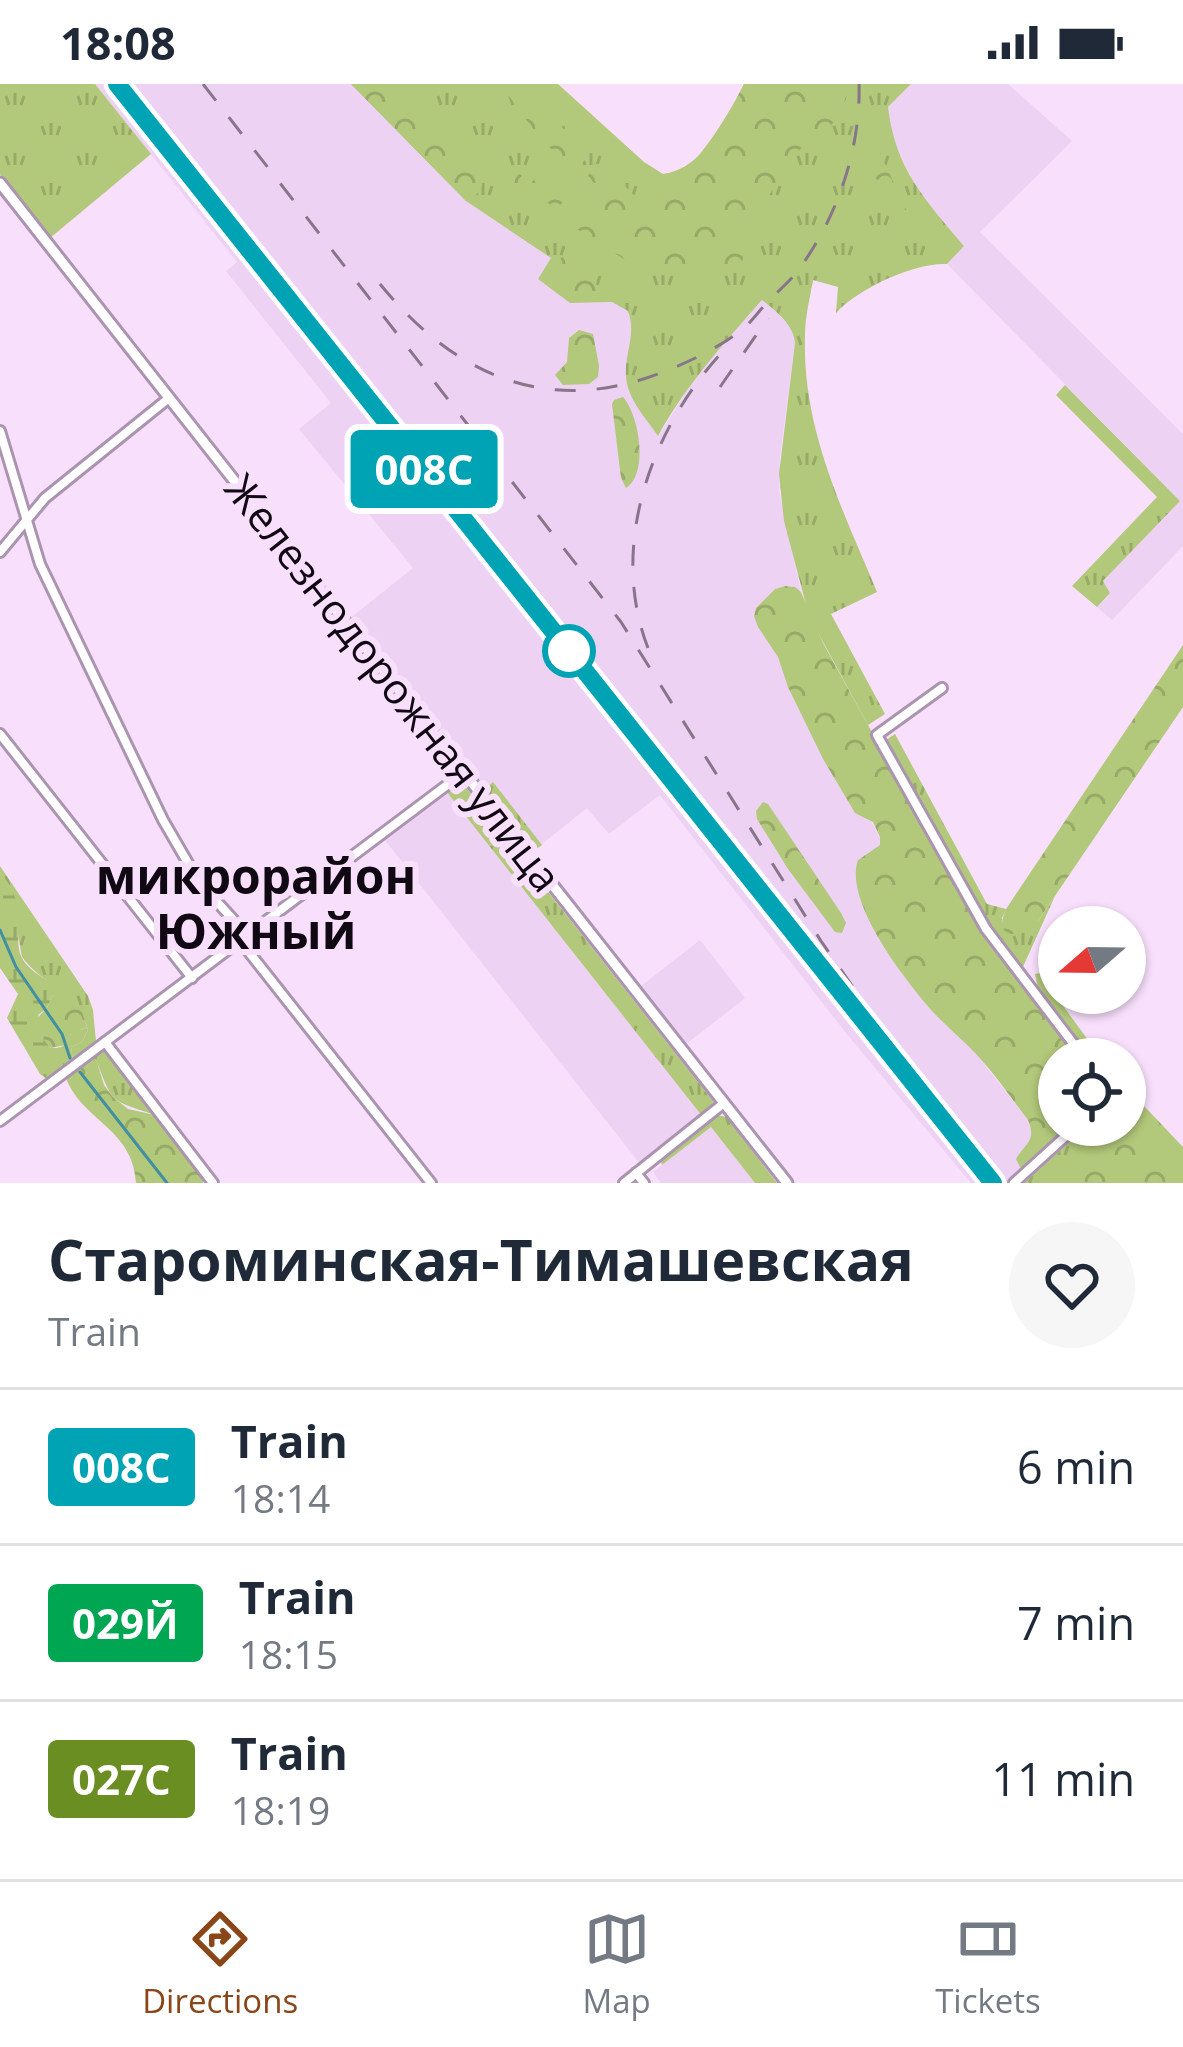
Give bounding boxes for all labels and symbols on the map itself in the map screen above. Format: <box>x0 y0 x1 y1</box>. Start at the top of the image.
line badge: 008С <box>340 430 508 508</box>
street label: Железнодорожная улица <box>213 461 575 903</box>
unlabelled marker <box>544 626 594 676</box>
district label: микрорайон Южный <box>96 843 416 963</box>
north arrow <box>1038 906 1146 1014</box>

